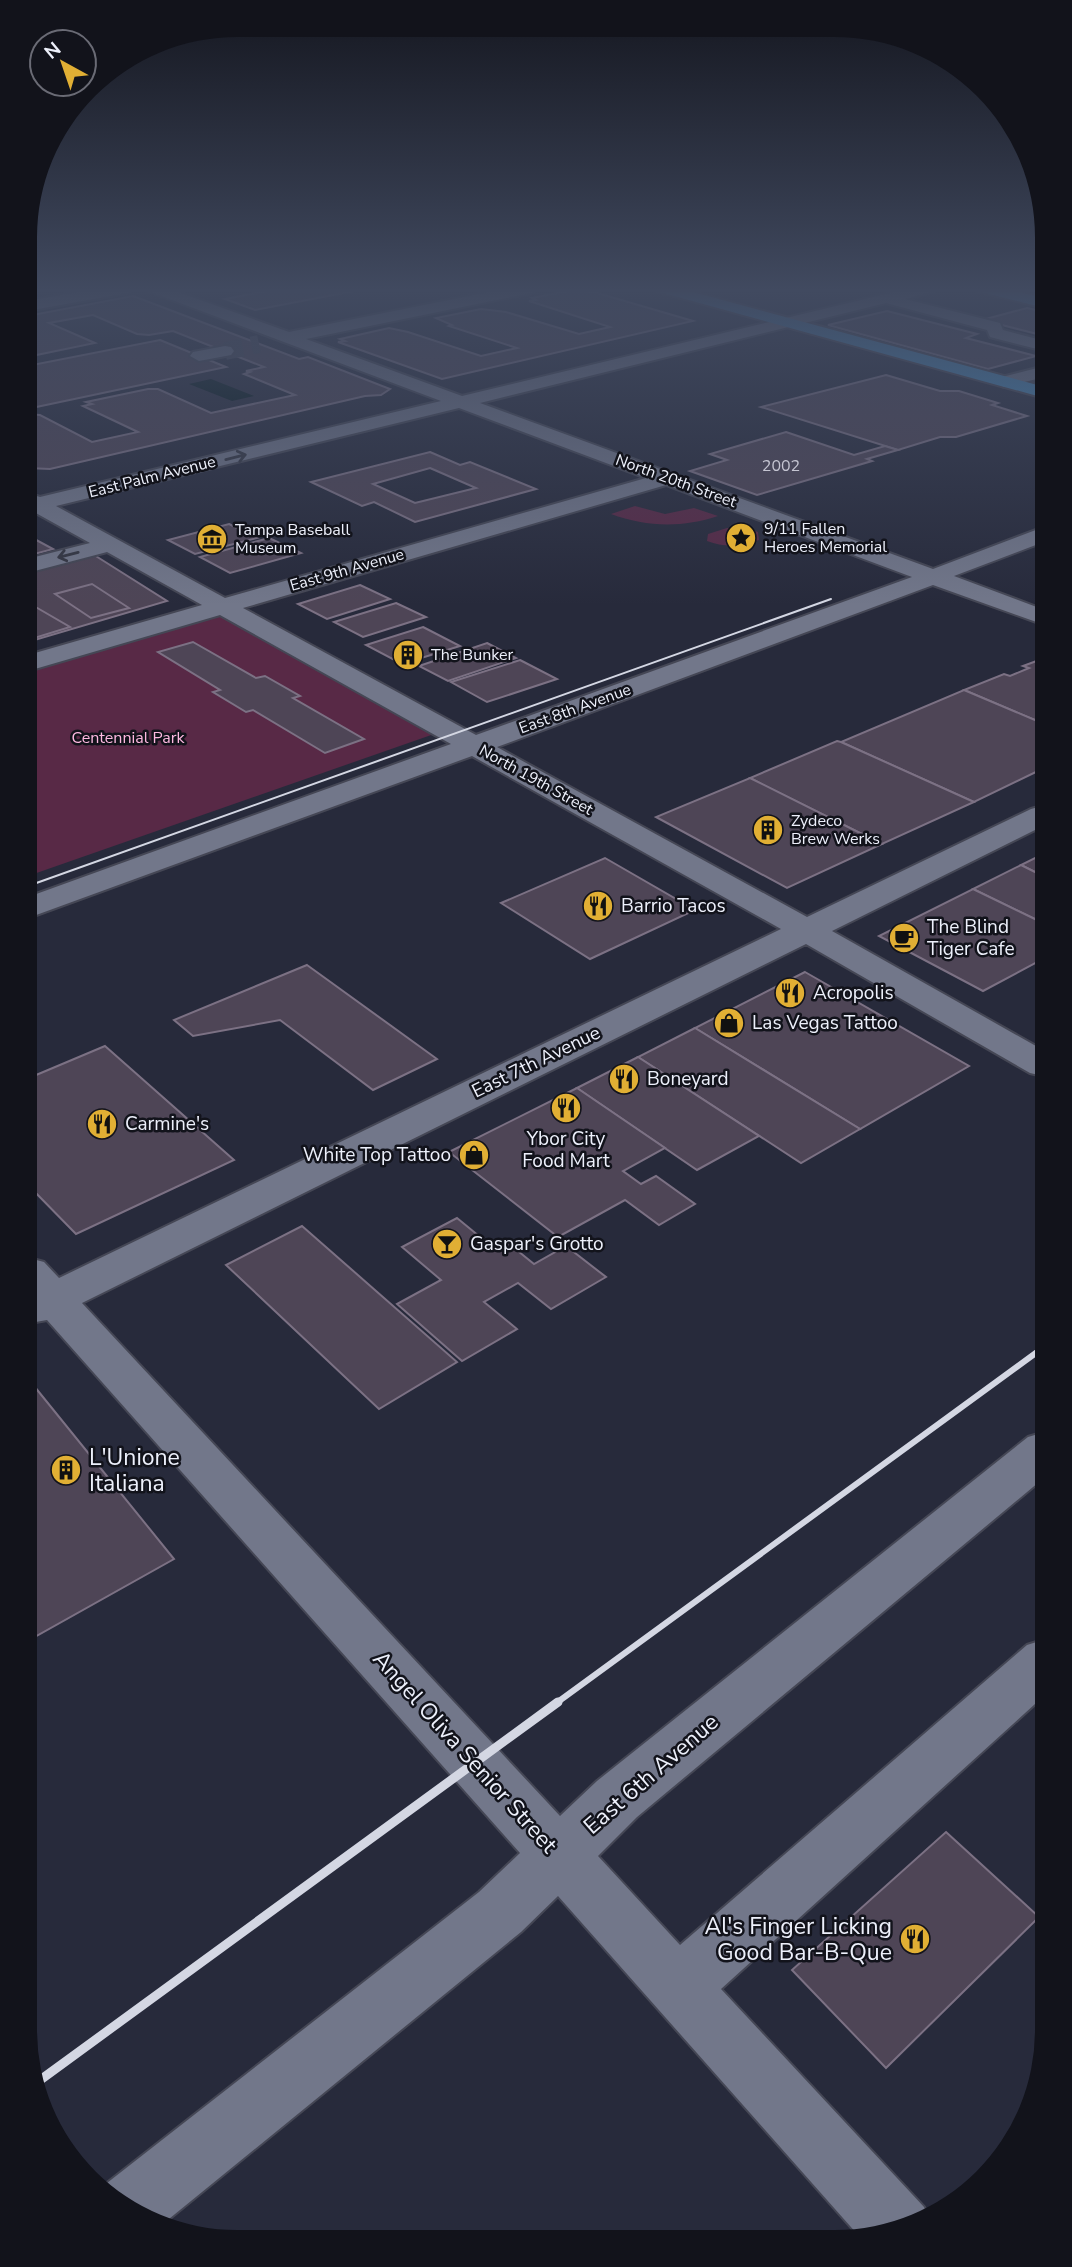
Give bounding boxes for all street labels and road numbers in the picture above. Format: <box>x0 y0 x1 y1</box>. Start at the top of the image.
street label: North 20th Street <box>612 449 740 513</box>
street label: East Palm Avenue <box>86 451 218 503</box>
street label: East 9th Avenue <box>287 543 407 597</box>
street label: East 8th Avenue <box>516 679 634 739</box>
street label: North 19th Street <box>475 740 597 821</box>
street label: East 7th Avenue <box>467 1020 605 1104</box>
street label: Angel Oliva Senior Street <box>366 1644 565 1861</box>
street label: East 6th Avenue <box>577 1707 725 1841</box>

